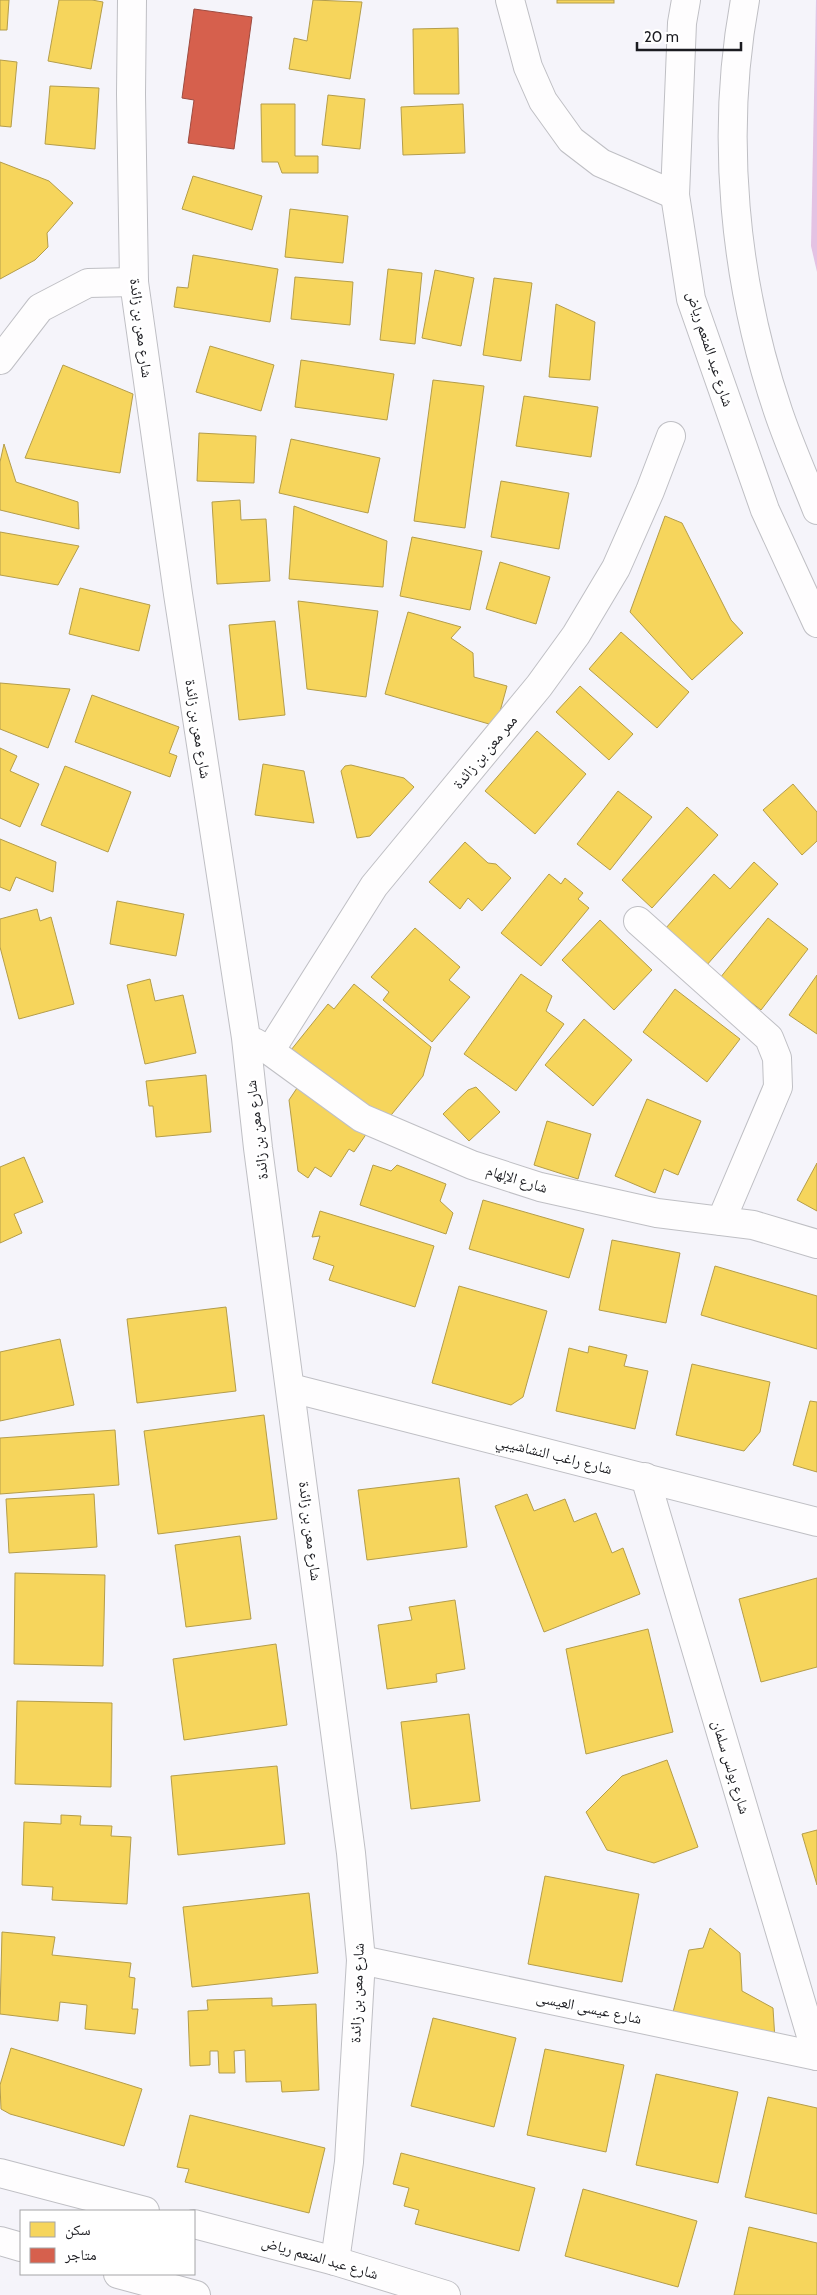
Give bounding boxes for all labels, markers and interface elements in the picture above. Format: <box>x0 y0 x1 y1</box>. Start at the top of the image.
scale bar <box>637 20 741 52</box>
text: 20 m <box>644 28 679 46</box>
street label: شارع معن بن زائدة <box>125 277 156 379</box>
street label: شارع عبد المنعم رياض <box>682 289 737 409</box>
street label: شارع معن بن زائدة <box>180 678 215 780</box>
street label: ممر معن بن زائدة <box>449 711 522 793</box>
street label: شارع معن بن زائدة <box>242 1079 273 1181</box>
street label: شارع الإلهام <box>484 1161 550 1198</box>
street label: شارع راغب النشاشيبي <box>493 1432 614 1481</box>
street label: شارع معن بن زائدة <box>294 1480 325 1582</box>
street label: شارع بولس سلمان <box>707 1718 754 1817</box>
street label: شارع معن بن زائدة <box>346 1943 369 2043</box>
street label: شارع عيسى العيسى <box>535 1988 643 2029</box>
legend <box>20 2210 195 2275</box>
text: سكن <box>65 2221 91 2240</box>
street label: شارع عبد المنعم رياض <box>259 2233 380 2284</box>
text: متاجر <box>64 2246 97 2264</box>

